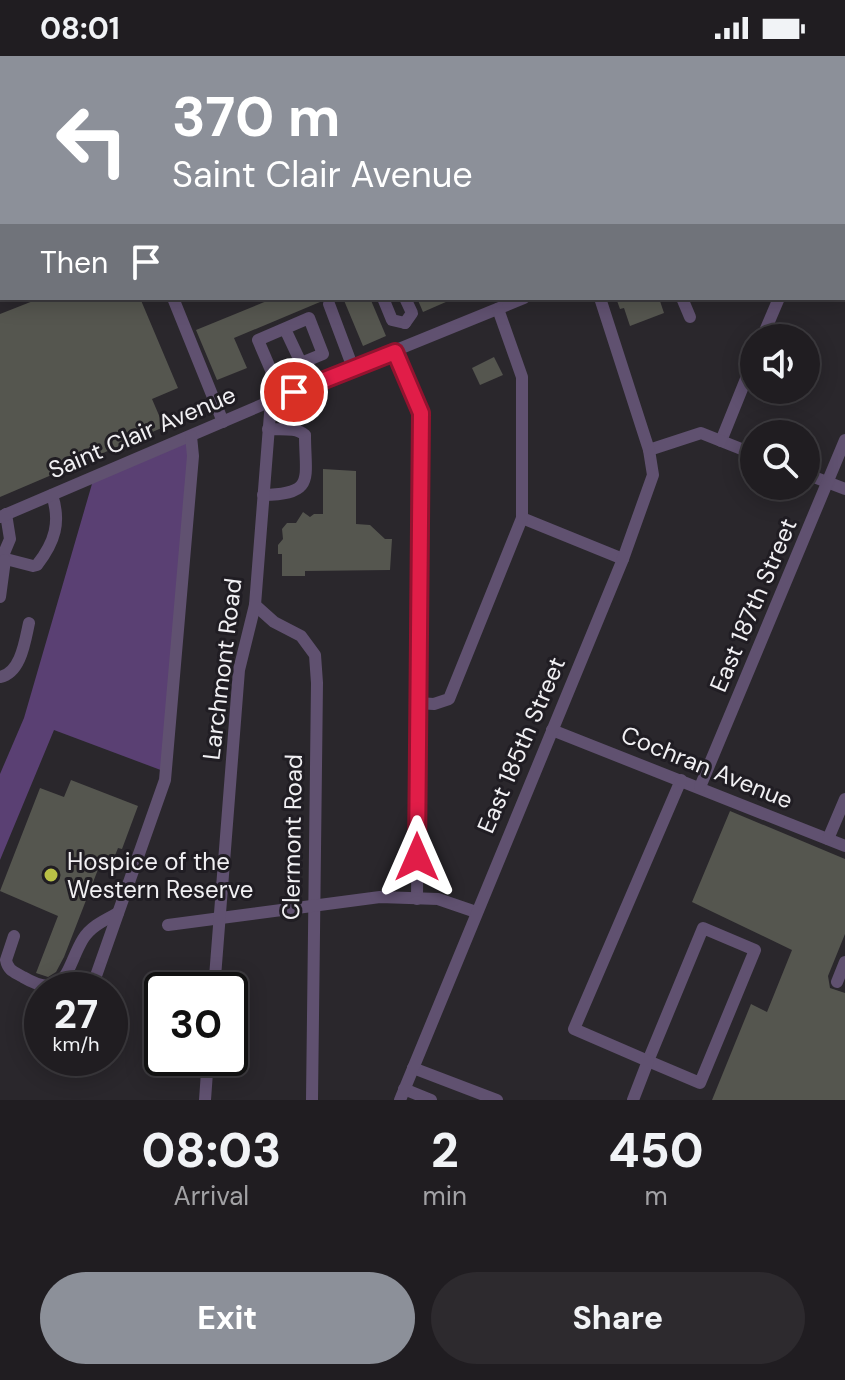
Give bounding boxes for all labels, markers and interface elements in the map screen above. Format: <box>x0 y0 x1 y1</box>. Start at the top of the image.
text: 08:01 <box>40 9 120 48</box>
text: 370 m <box>172 80 340 153</box>
icon: left <box>40 88 144 192</box>
text: Saint Clair Avenue <box>172 151 473 198</box>
icon: arrive <box>124 240 168 284</box>
text: Then <box>40 243 108 282</box>
map controls <box>740 324 820 500</box>
button: sound <box>740 324 820 404</box>
pin <box>260 358 328 426</box>
icon: arrive <box>272 370 316 414</box>
street label: Saint Clair Avenue <box>44 379 240 485</box>
button: search <box>740 420 820 500</box>
street label: East 187th Street <box>702 513 804 697</box>
street label: Larchmont Road <box>195 576 249 762</box>
street label: East 185th Street <box>470 652 572 838</box>
street label: Cochran Avenue <box>617 718 797 816</box>
street label: Clermont Road <box>275 754 309 920</box>
position arrow <box>375 815 459 899</box>
place label: Hospice of the Western Reserve <box>67 846 253 905</box>
marker: Hospice of the Western Reserve <box>42 866 60 884</box>
speed limit sign: 30 <box>144 972 248 1076</box>
text: 27 <box>54 988 98 1040</box>
text: km/h <box>52 1031 100 1057</box>
text: 08:03 <box>141 1119 281 1182</box>
text: 2 <box>431 1119 459 1182</box>
text: 450 <box>608 1119 704 1182</box>
text: Arrival <box>173 1179 249 1213</box>
text: min <box>423 1179 467 1213</box>
text: m <box>644 1179 668 1213</box>
button: Exit <box>40 1272 415 1364</box>
button: Share <box>431 1272 805 1364</box>

